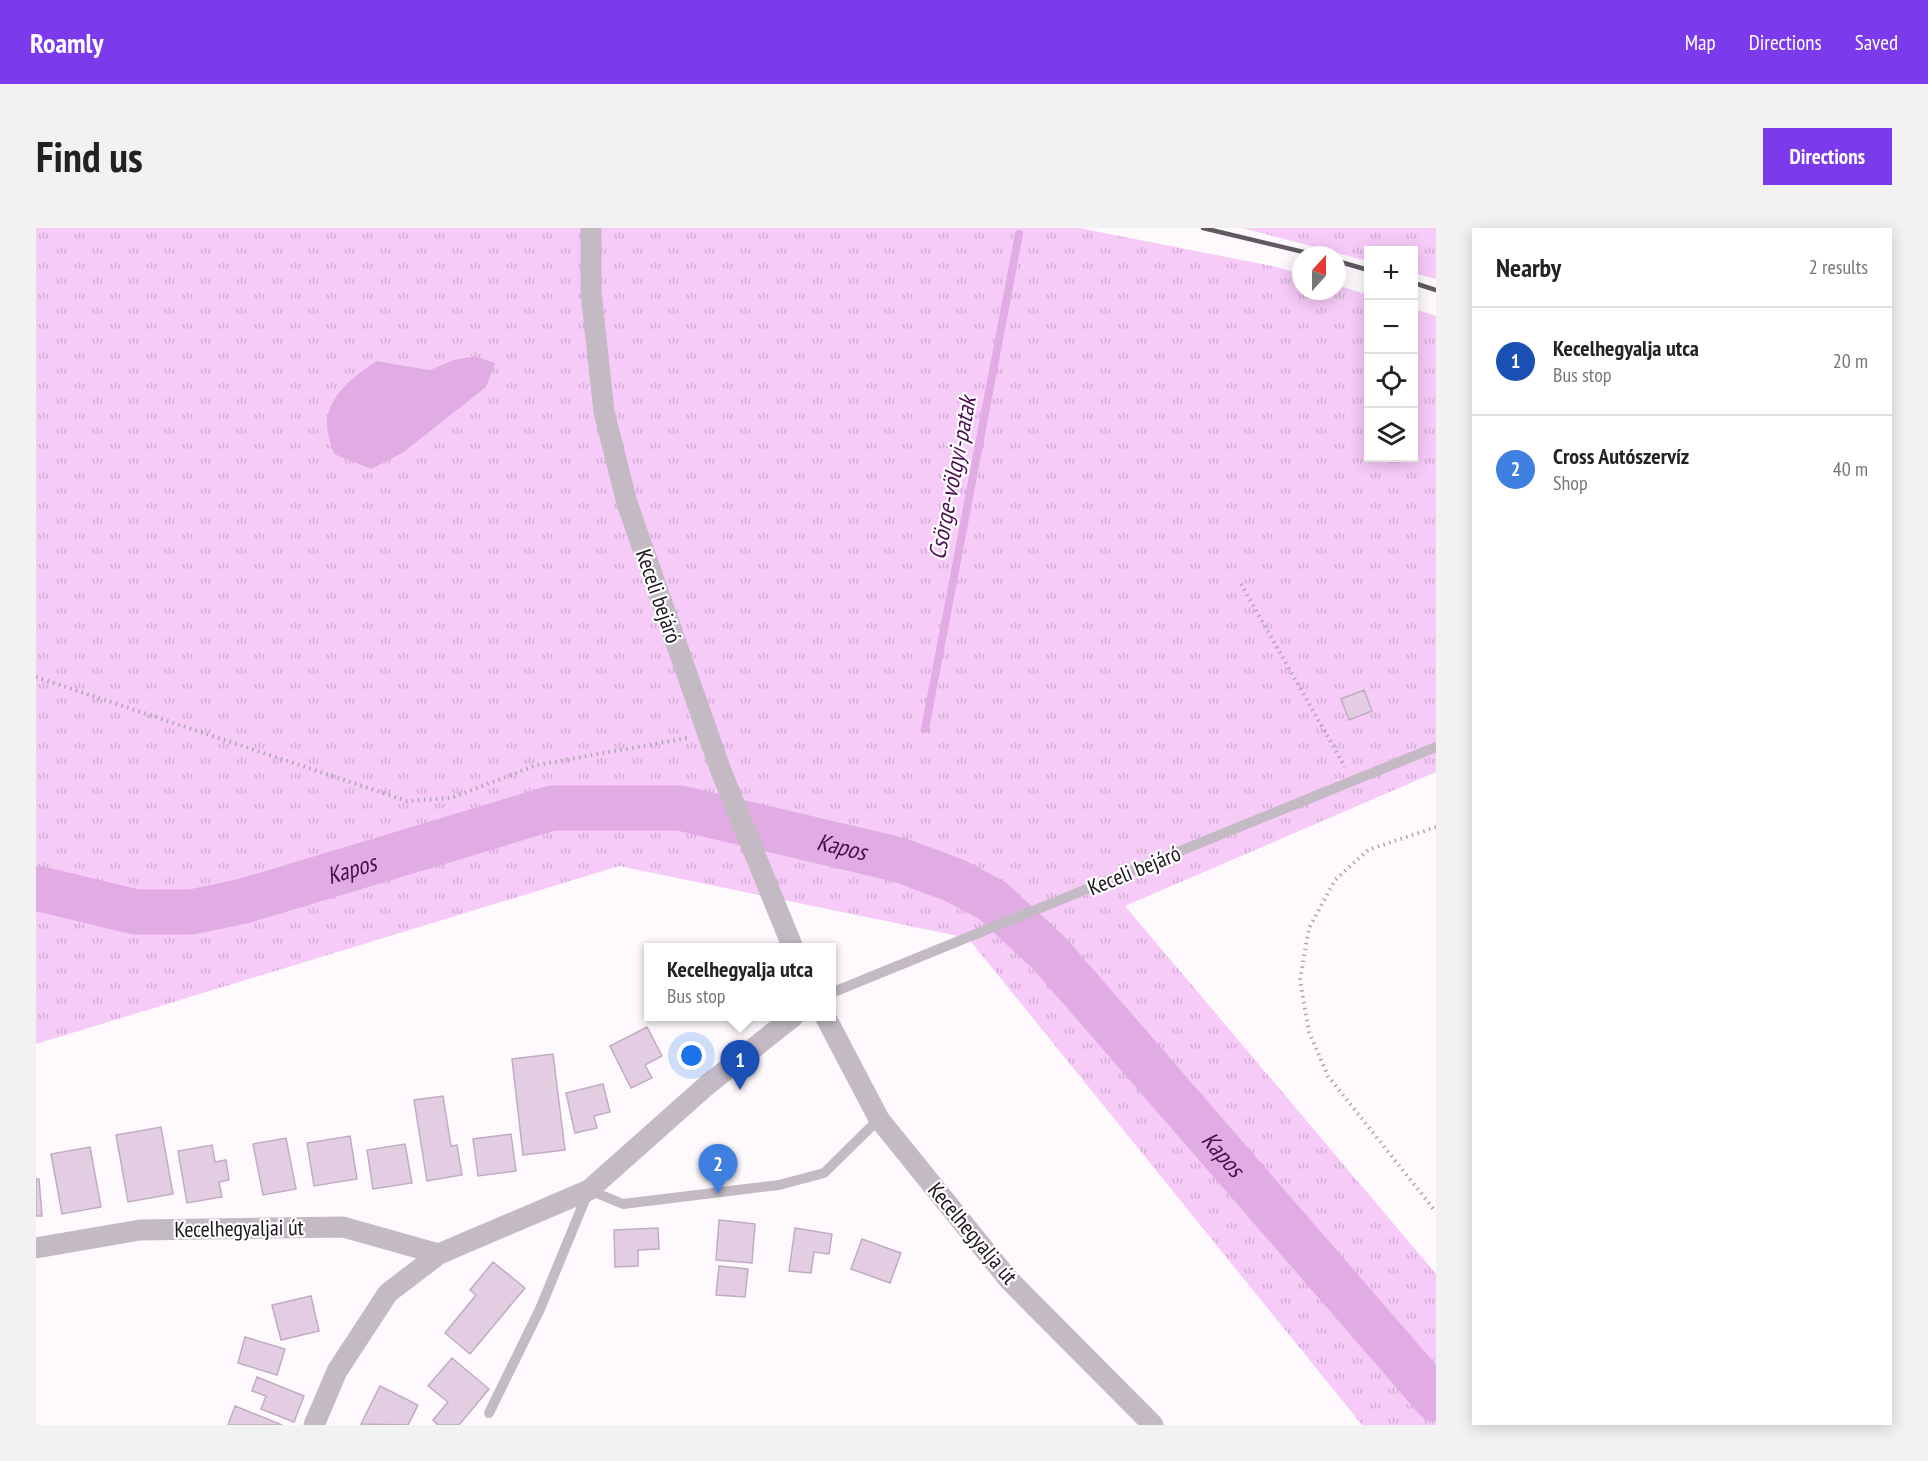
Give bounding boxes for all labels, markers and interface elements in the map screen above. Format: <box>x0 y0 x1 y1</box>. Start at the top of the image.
text: Roamly <box>30 24 104 61</box>
text: Map <box>1685 29 1716 56</box>
text: Directions <box>1749 29 1822 56</box>
text: Saved <box>1855 29 1898 56</box>
button: Directions <box>1763 128 1892 185</box>
text: Find us <box>36 129 143 184</box>
north arrow <box>1292 246 1346 300</box>
map controls <box>1364 246 1418 462</box>
button: + <box>1364 246 1418 300</box>
text: Nearby <box>1496 251 1561 284</box>
text: 2 results <box>1809 254 1868 280</box>
button: − <box>1364 300 1418 354</box>
text: Kecelhegyalja utca <box>1553 334 1699 362</box>
text: 1 <box>1511 348 1520 374</box>
text: 20 m <box>1833 348 1868 374</box>
button: locate <box>1364 354 1418 408</box>
text: Bus stop <box>1553 362 1612 388</box>
water label: Csörge-völgyi-patak <box>921 391 984 562</box>
button: layers <box>1364 408 1418 462</box>
text: Cross Autószervíz <box>1553 442 1689 470</box>
text: 2 <box>1511 456 1520 482</box>
text: 40 m <box>1833 456 1868 482</box>
text: Shop <box>1553 470 1588 496</box>
street label: Keceli bejáró <box>630 545 688 647</box>
water label: Kapos <box>814 825 872 868</box>
street label: Keceli bejáró <box>1083 839 1185 901</box>
water label: Kapos <box>323 846 382 891</box>
popup <box>644 943 836 1021</box>
text: Kecelhegyalja utca <box>667 955 813 983</box>
text: Bus stop <box>667 983 726 1009</box>
pin: 1 <box>720 1040 760 1090</box>
your location <box>677 1041 706 1070</box>
water label: Kapos <box>1195 1125 1253 1185</box>
pin: 2 <box>698 1144 738 1194</box>
street label: Kecelhegyalja út <box>922 1176 1024 1290</box>
street label: Kecelhegyaljai út <box>174 1213 304 1243</box>

